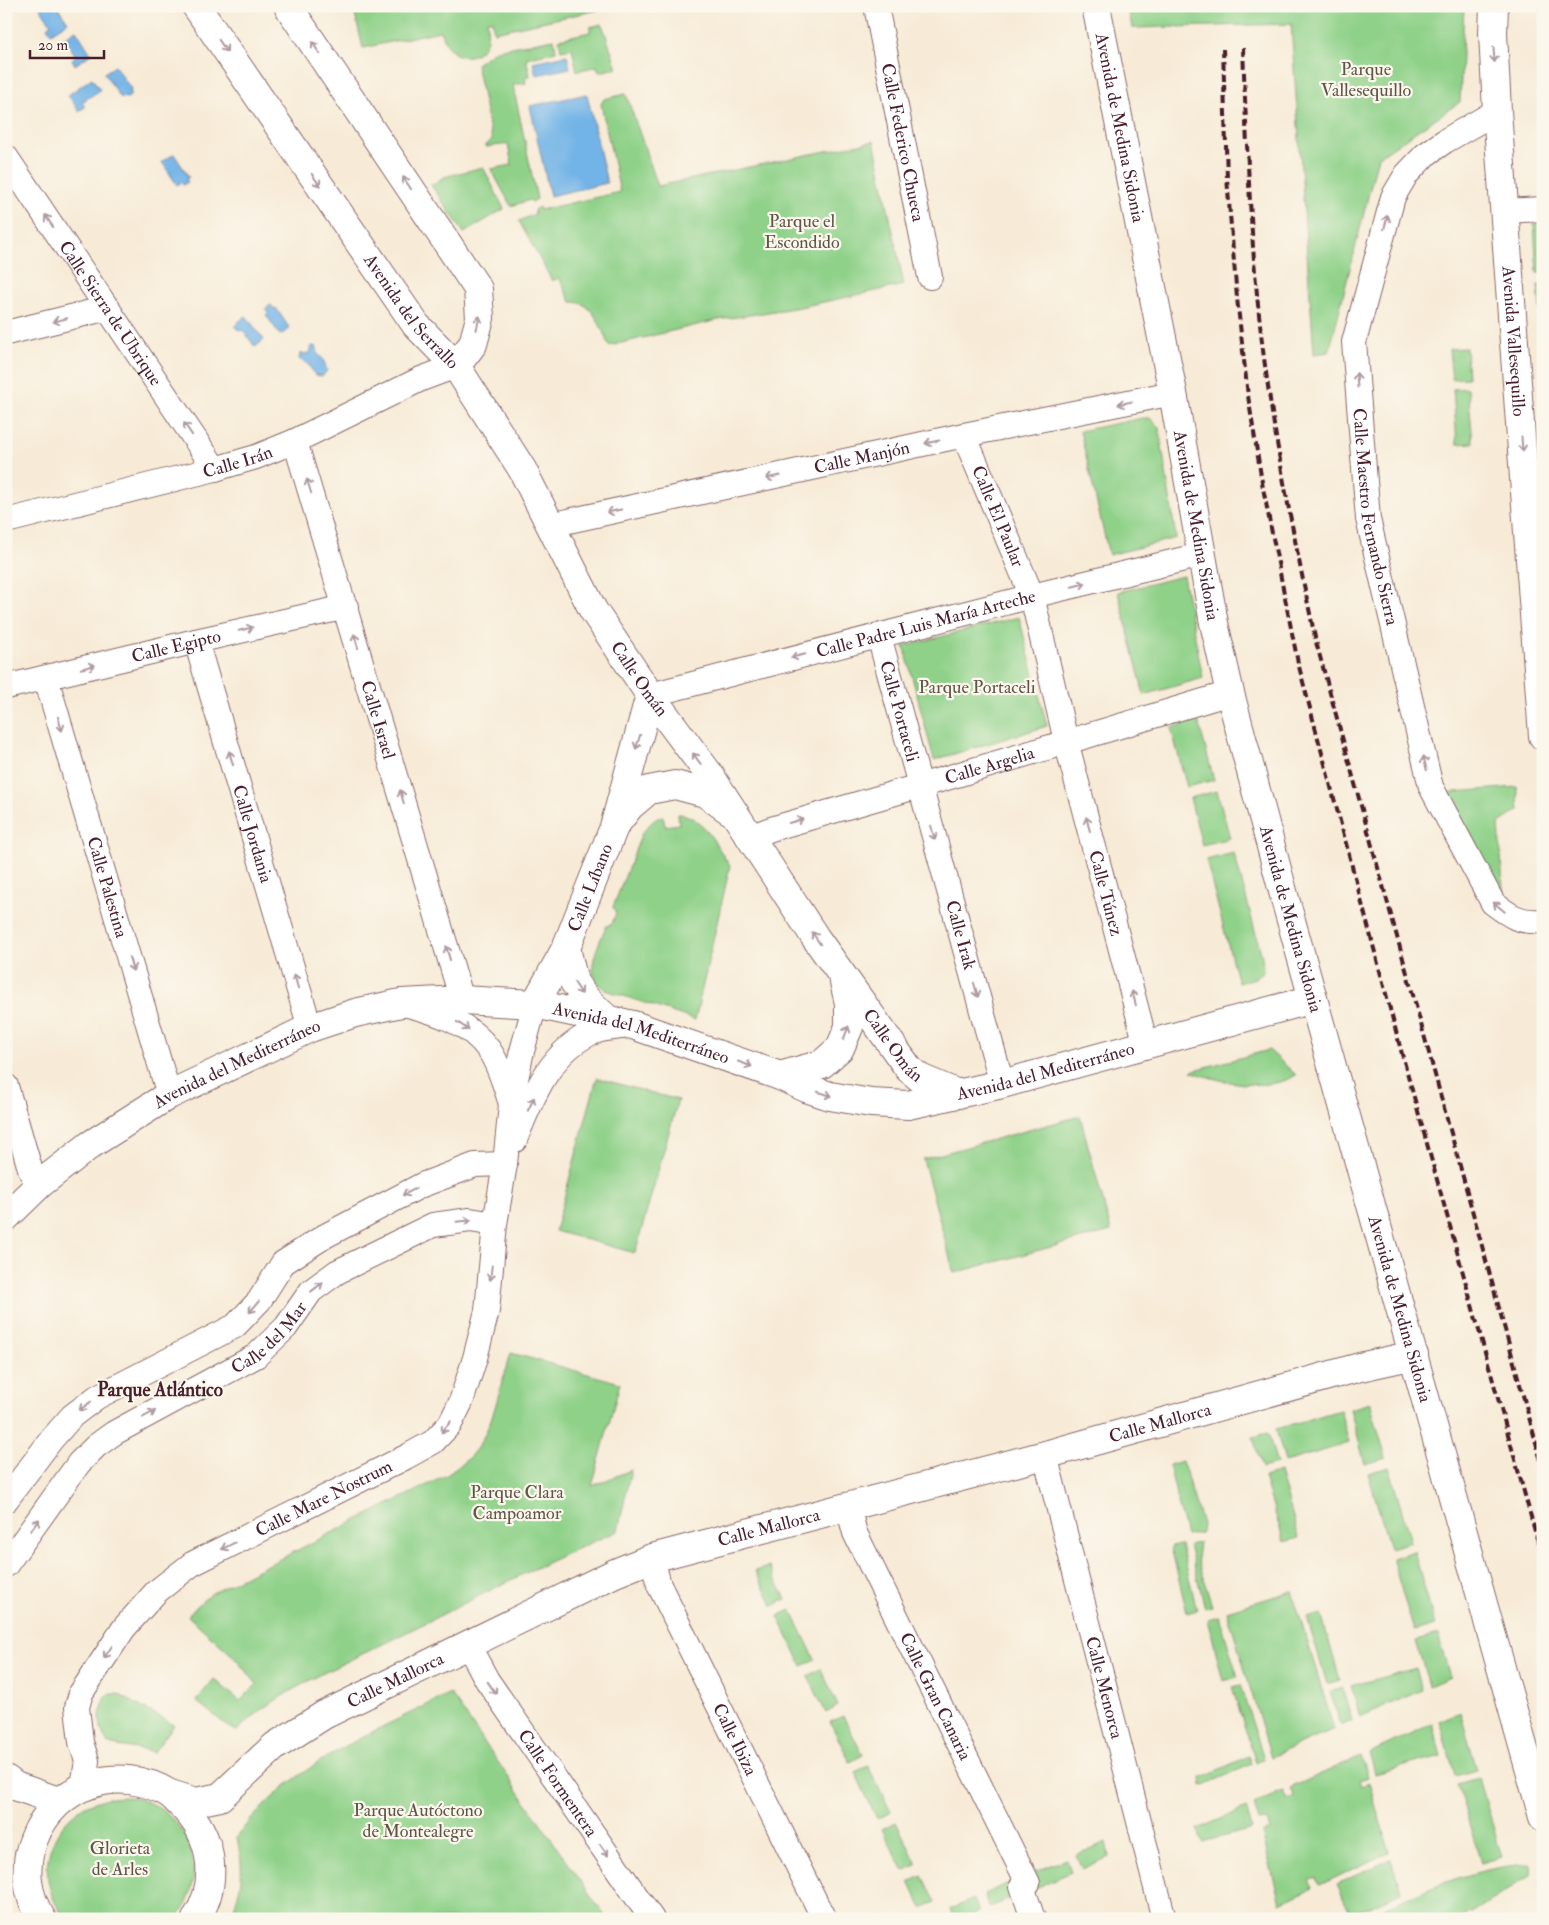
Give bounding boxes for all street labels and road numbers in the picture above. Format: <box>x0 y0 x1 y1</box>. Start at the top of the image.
street label: Avenida de Medina Sidonia <box>1089 30 1150 225</box>
street label: Calle Federico Chueca <box>876 61 930 224</box>
street label: Calle Sierra de Ubrique <box>53 237 167 391</box>
street label: Avenida del Serrallo <box>358 249 464 375</box>
street label: Avenida Vallesequillo <box>1496 264 1530 418</box>
street label: Calle Maestro Fernando Sierra <box>1347 407 1404 628</box>
street label: Avenida de Medina Sidonia <box>1168 427 1224 623</box>
street label: Calle Manjón <box>812 436 912 479</box>
street label: Calle Irán <box>200 440 276 484</box>
street label: Calle El Paular <box>966 462 1029 571</box>
street label: Calle Padre Luis María Arteche <box>814 584 1039 663</box>
street label: Calle Egipto <box>129 625 223 668</box>
street label: Calle Omán <box>605 637 673 721</box>
street label: Calle Portaceli <box>874 658 924 765</box>
street label: Calle Israel <box>355 678 401 762</box>
street label: Calle Argelia <box>942 741 1038 790</box>
street label: Calle Jordania <box>227 782 278 886</box>
street label: Avenida de Medina Sidonia <box>1254 822 1327 1016</box>
street label: Calle Palestina <box>81 834 133 941</box>
street label: Calle Líbano <box>563 840 618 935</box>
street label: Calle Túnez <box>1083 848 1128 939</box>
street label: Calle Irak <box>940 898 981 973</box>
street label: Avenida del Mediterráneo <box>550 997 732 1070</box>
street label: Calle Omán <box>858 1004 927 1088</box>
street label: Avenida del Mediterráneo <box>148 1014 324 1115</box>
street label: Avenida del Mediterráneo <box>953 1037 1137 1106</box>
street label: Avenida de Medina Sidonia <box>1362 1212 1437 1406</box>
street label: Calle del Mar <box>227 1297 312 1379</box>
street label: Calle Mallorca <box>1106 1398 1214 1449</box>
street label: Calle Mare Nostrum <box>252 1455 396 1542</box>
street label: Calle Mallorca <box>715 1503 823 1552</box>
street label: Calle Gran Canaria <box>894 1629 977 1765</box>
street label: Calle Menorca <box>1080 1634 1128 1742</box>
street label: Calle Mallorca <box>343 1647 448 1714</box>
street label: Calle Ibiza <box>707 1699 763 1780</box>
street label: Calle Formentera <box>513 1725 603 1842</box>

